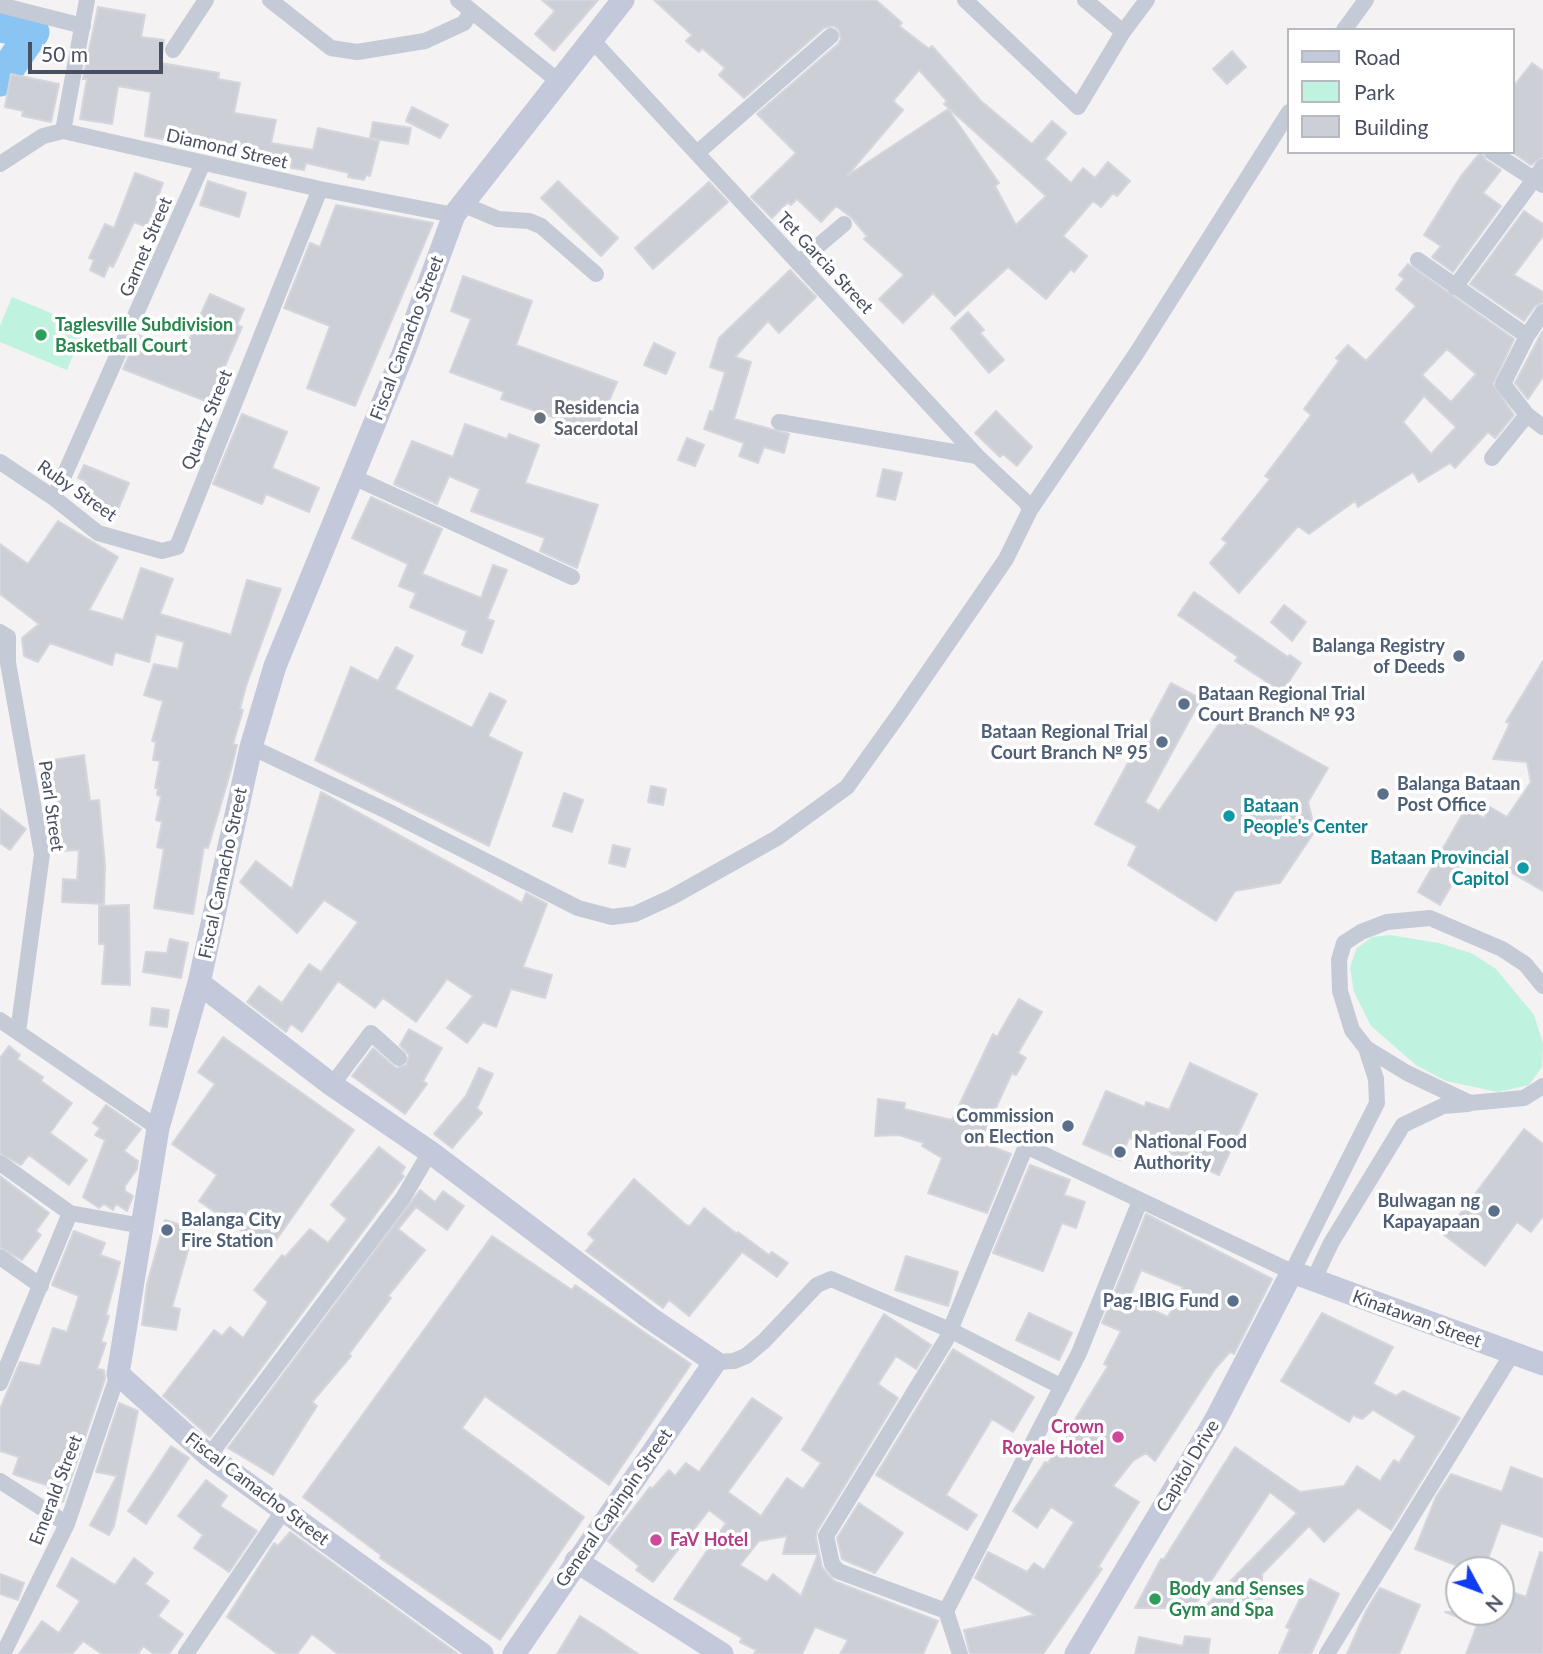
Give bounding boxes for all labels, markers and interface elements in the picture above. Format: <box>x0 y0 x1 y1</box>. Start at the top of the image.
scale bar <box>32 28 166 72</box>
legend <box>1288 28 1515 154</box>
text: 50 m <box>41 41 88 66</box>
text: Road <box>1354 44 1401 69</box>
text: Park <box>1354 79 1395 104</box>
text: Building <box>1354 114 1429 139</box>
street label: Diamond Street <box>164 125 290 173</box>
street label: Garnet Street <box>115 194 177 300</box>
street label: Tet Garcia Street <box>772 208 878 318</box>
street label: Fiscal Camacho Street <box>366 253 448 423</box>
place label: Taglesville Subdivision Basketball Court <box>55 314 233 356</box>
marker: Taglesville Subdivision Basketball Court <box>33 327 49 343</box>
street label: Quartz Street <box>177 367 237 473</box>
place label: Residencia Sacerdotal <box>554 397 639 440</box>
marker: Residencia Sacerdotal <box>532 410 548 426</box>
street label: Ruby Street <box>33 456 121 526</box>
place label: Balanga Registry of Deeds <box>1312 635 1445 678</box>
marker: Balanga Registry of Deeds <box>1451 648 1467 664</box>
place label: Bataan Regional Trial Court Branch № 93 <box>1198 683 1365 726</box>
marker: Bataan Regional Trial Court Branch № 93 <box>1176 696 1192 712</box>
place label: Bataan Regional Trial Court Branch № 95 <box>981 721 1148 764</box>
marker: Bataan Regional Trial Court Branch № 95 <box>1154 734 1170 750</box>
street label: Pearl Street <box>34 759 68 853</box>
place label: Balanga Bataan Post Office <box>1397 773 1520 816</box>
street label: Fiscal Camacho Street <box>194 786 252 960</box>
marker: Balanga Bataan Post Office <box>1375 786 1391 802</box>
place label: Bataan People's Center <box>1243 795 1368 838</box>
marker: Bataan People's Center <box>1221 808 1237 824</box>
place label: Bataan Provincial Capitol <box>1370 847 1509 890</box>
marker: Bataan Provincial Capitol <box>1515 860 1531 876</box>
place label: Commission on Election <box>956 1105 1054 1148</box>
marker: Commission on Election <box>1060 1118 1076 1134</box>
place label: National Food Authority <box>1134 1131 1247 1174</box>
marker: National Food Authority <box>1112 1144 1128 1160</box>
place label: Bulwagan ng Kapayapaan <box>1377 1190 1480 1232</box>
marker: Bulwagan ng Kapayapaan <box>1486 1203 1502 1219</box>
place label: Balanga City Fire Station <box>181 1209 281 1252</box>
marker: Balanga City Fire Station <box>159 1222 175 1238</box>
street label: Kinatawan Street <box>1350 1286 1484 1352</box>
place label: Pag-IBIG Fund <box>1103 1290 1219 1312</box>
marker: Pag-IBIG Fund <box>1225 1293 1241 1309</box>
place label: Crown Royale Hotel <box>1002 1416 1104 1458</box>
street label: Capitol Drive <box>1152 1416 1224 1516</box>
street label: General Capinpin Street <box>551 1425 677 1591</box>
street label: Fiscal Camacho Street <box>181 1428 333 1550</box>
marker: Crown Royale Hotel <box>1110 1429 1126 1445</box>
street label: Emerald Street <box>25 1432 87 1548</box>
place label: FaV Hotel <box>670 1529 748 1551</box>
marker: FaV Hotel <box>648 1532 664 1548</box>
north arrow <box>1445 1556 1515 1626</box>
place label: Body and Senses Gym and Spa <box>1169 1578 1304 1620</box>
marker: Body and Senses Gym and Spa <box>1147 1591 1163 1607</box>
text: N <box>1481 1591 1508 1617</box>

